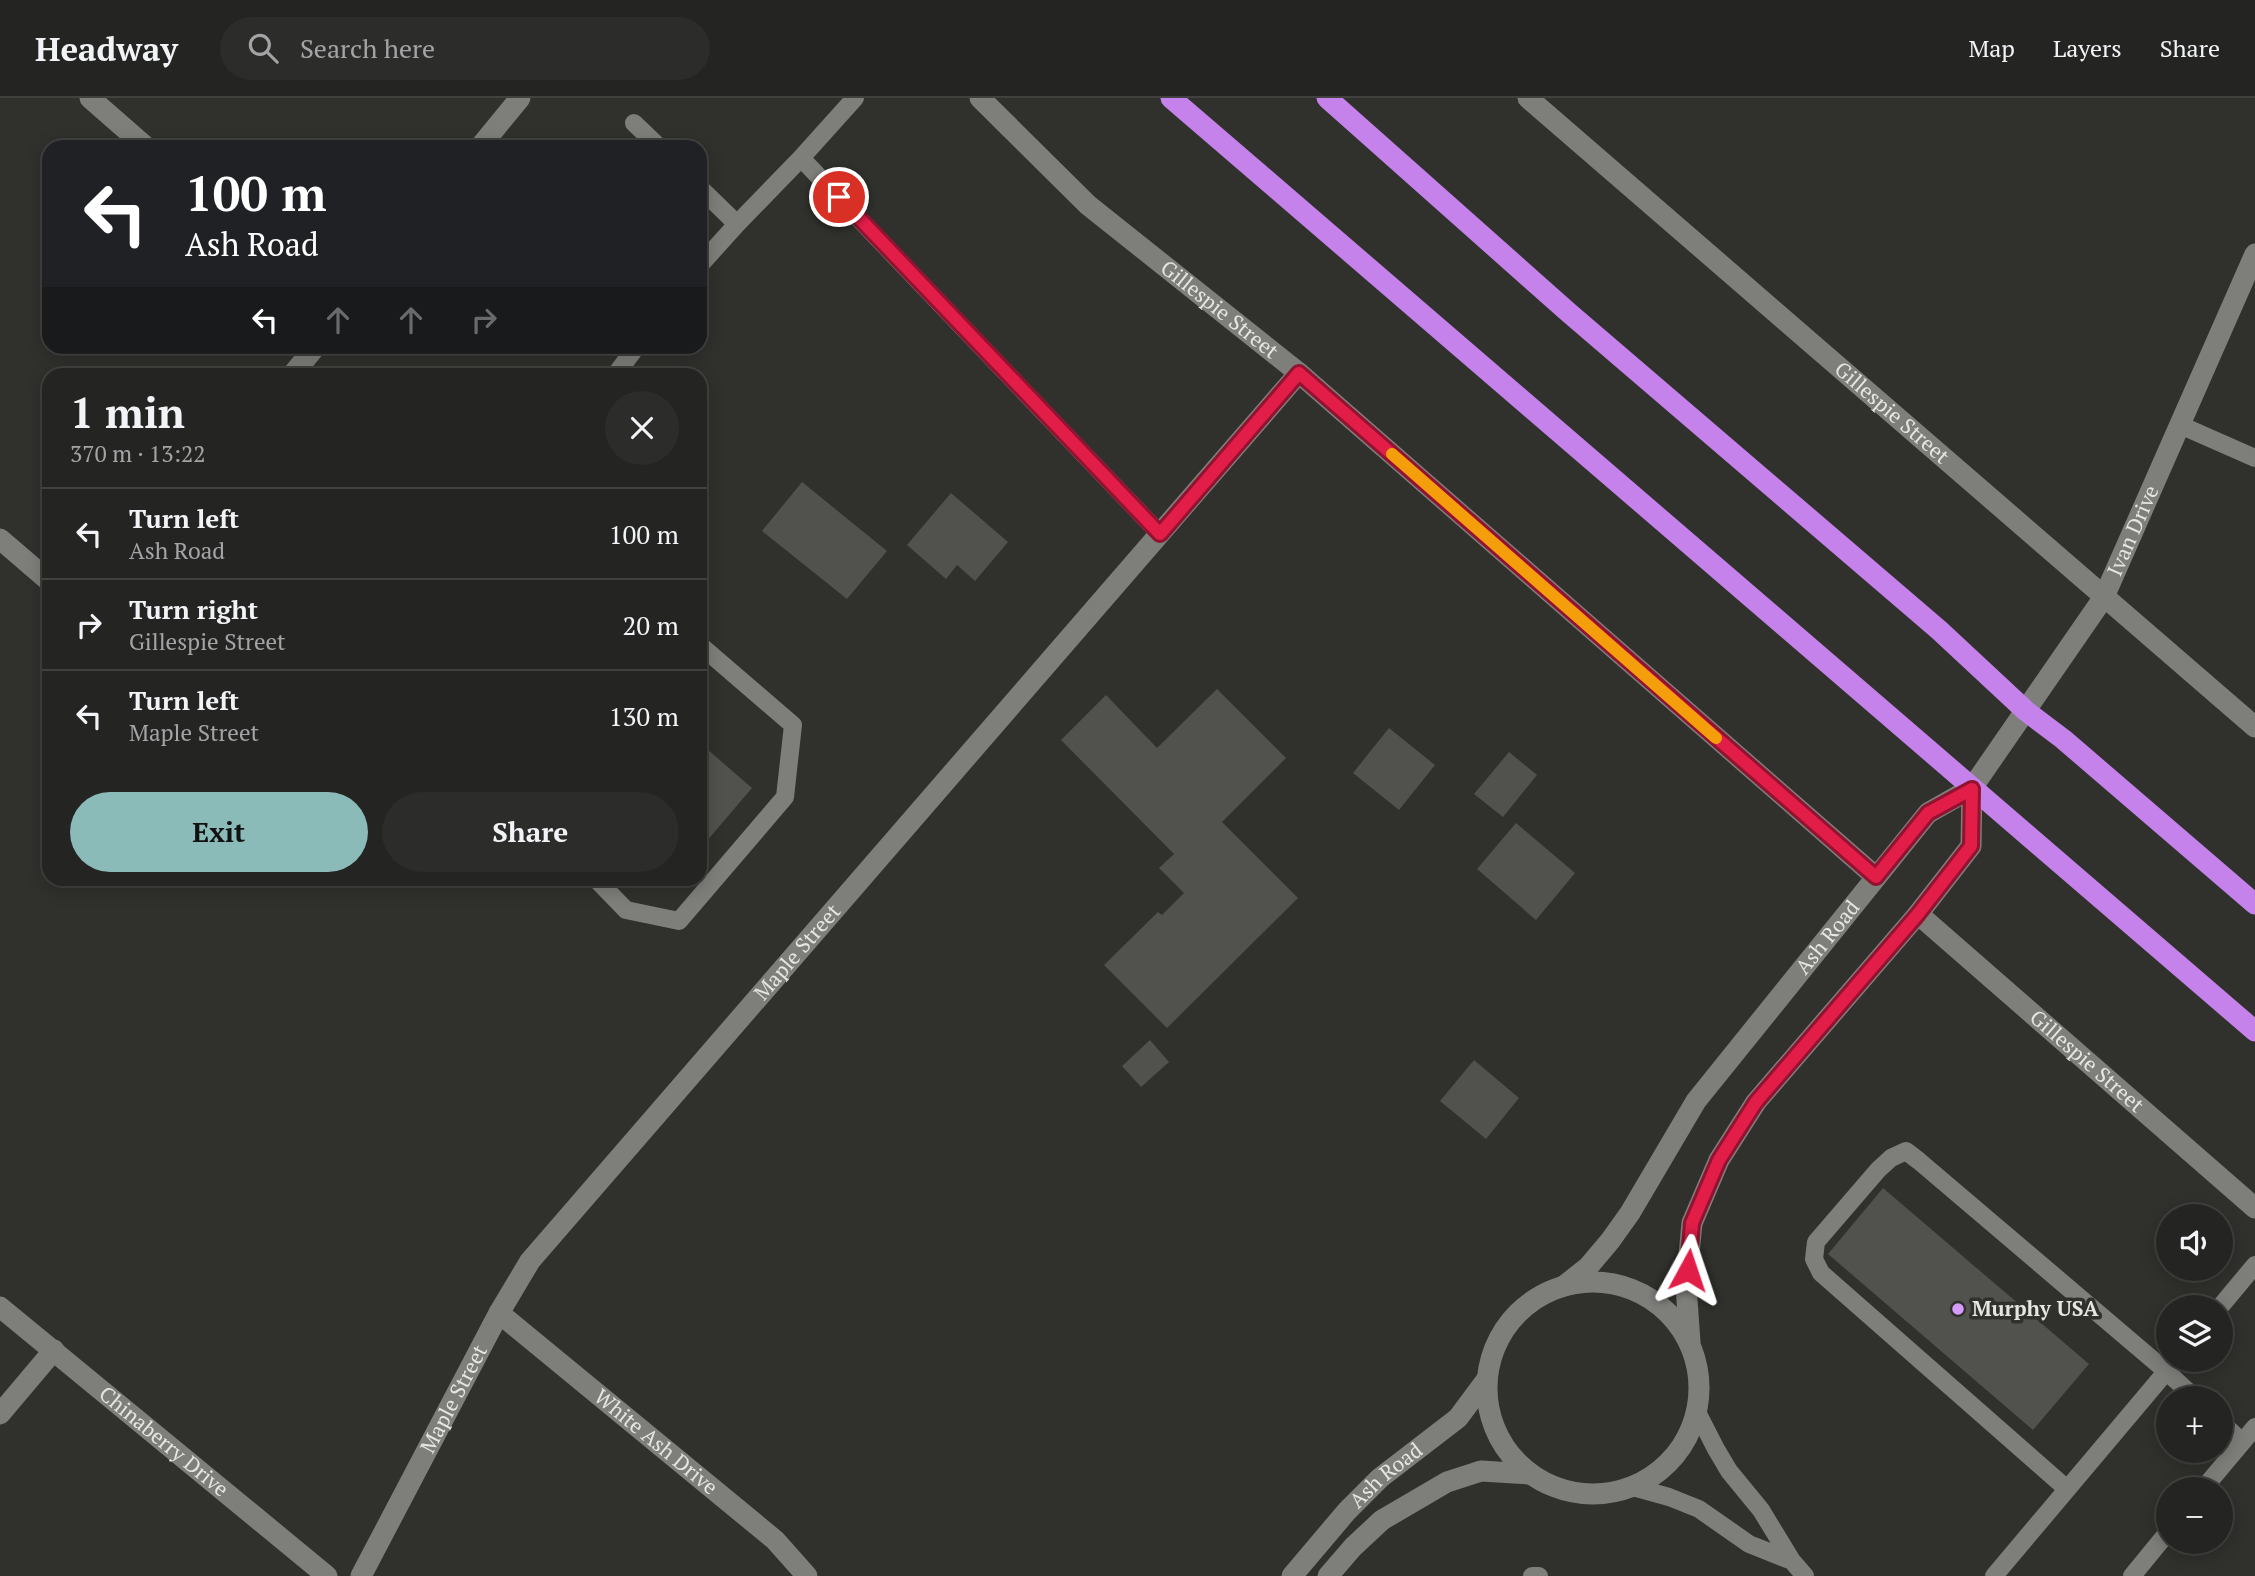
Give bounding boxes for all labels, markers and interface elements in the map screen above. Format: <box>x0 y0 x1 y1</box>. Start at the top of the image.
search box <box>220 17 710 80</box>
text: Headway <box>35 27 178 70</box>
icon: search <box>244 29 282 67</box>
text: Search here <box>300 31 435 65</box>
text: Map <box>1968 32 2015 64</box>
text: Layers <box>2053 32 2122 64</box>
text: Share <box>2160 32 2220 64</box>
text: 100 m <box>185 160 327 225</box>
pin <box>809 167 869 227</box>
icon: left <box>70 168 161 259</box>
icon: arrive <box>820 178 858 216</box>
text: Ash Road <box>185 223 319 265</box>
street label: Gillespie Street <box>1155 253 1285 364</box>
icon: left <box>246 301 284 339</box>
icon: ahead <box>319 301 357 339</box>
icon: ahead <box>392 301 430 339</box>
icon: right <box>465 301 503 339</box>
street label: Gillespie Street <box>1829 355 1956 469</box>
text: 1 min <box>70 384 185 440</box>
button: close <box>605 391 679 465</box>
text: 370 m · 13:22 <box>70 438 205 469</box>
street label: Ivan Drive <box>2100 481 2164 580</box>
text: Turn left <box>129 501 239 535</box>
icon: left <box>70 515 108 553</box>
text: 100 m <box>609 517 679 551</box>
text: Ash Road <box>129 535 225 566</box>
text: Turn right <box>129 592 258 626</box>
icon: right <box>70 606 108 644</box>
text: 20 m <box>623 608 679 642</box>
text: Gillespie Street <box>129 626 286 657</box>
text: Turn left <box>129 683 239 717</box>
icon: left <box>70 697 108 735</box>
text: 130 m <box>609 699 679 733</box>
text: Maple Street <box>129 717 259 748</box>
button: Exit <box>70 792 368 872</box>
button: Share <box>382 792 679 872</box>
street label: Ash Road <box>1788 894 1866 980</box>
street label: Maple Street <box>747 897 846 1006</box>
street label: Gillespie Street <box>2024 1003 2151 1118</box>
map controls <box>2156 1204 2233 1554</box>
button: sound <box>2156 1204 2233 1281</box>
position arrow <box>1651 1233 1725 1307</box>
place label: Murphy USA <box>1972 1294 2099 1322</box>
button: layers <box>2156 1295 2233 1372</box>
marker: Murphy USA <box>1950 1301 1966 1317</box>
street label: Maple Street <box>413 1339 493 1458</box>
street label: Chinaberry Drive <box>94 1379 235 1502</box>
street label: White Ash Drive <box>589 1382 724 1500</box>
button: + <box>2156 1386 2233 1463</box>
street label: Ash Road <box>1343 1435 1428 1514</box>
button: − <box>2156 1477 2233 1554</box>

